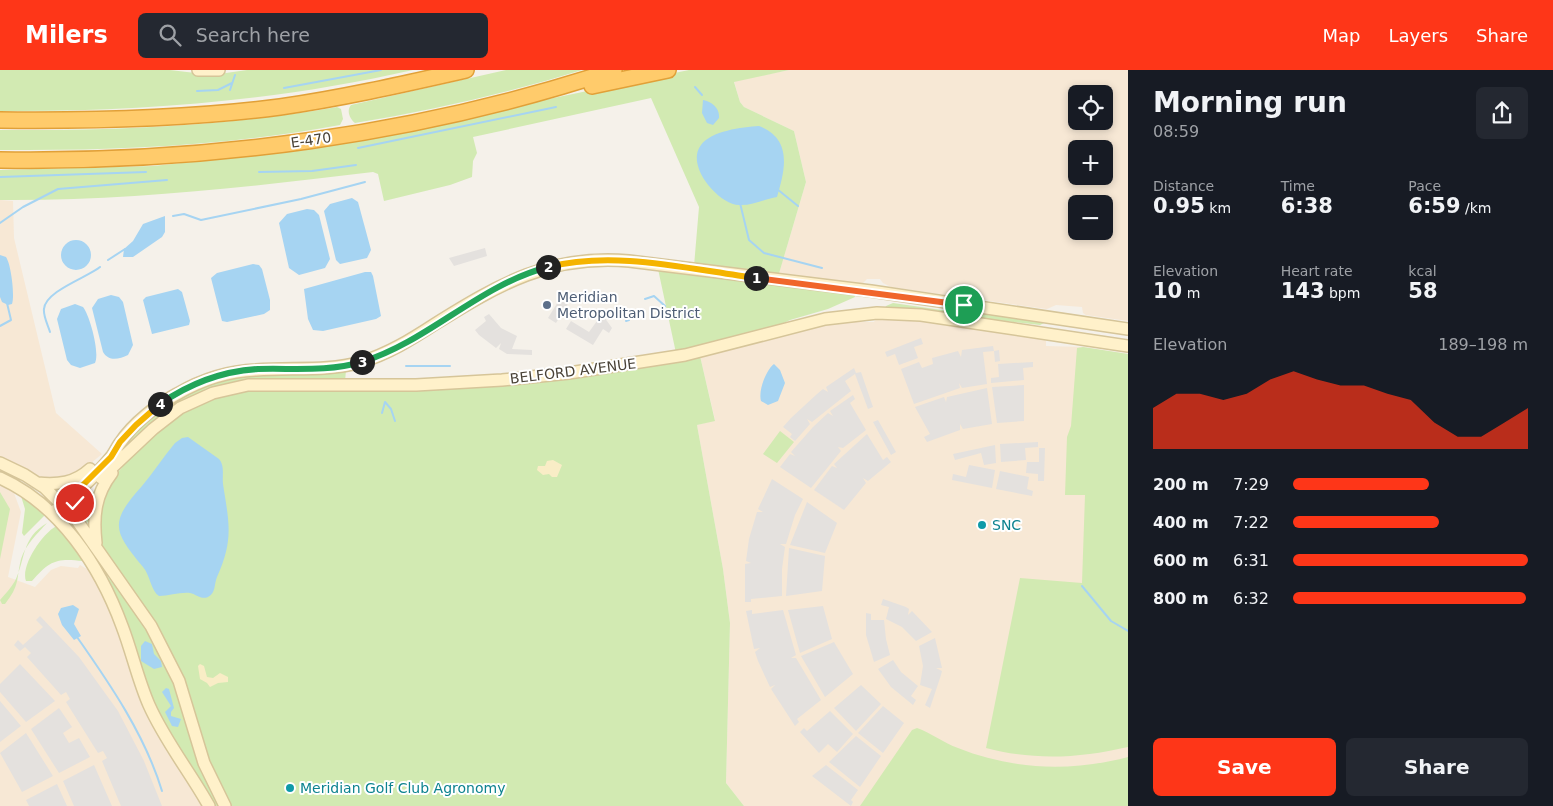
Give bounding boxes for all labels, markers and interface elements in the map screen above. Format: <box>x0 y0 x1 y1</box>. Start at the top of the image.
search box <box>138 13 488 58</box>
text: Milers <box>25 21 108 49</box>
icon: search <box>156 21 184 49</box>
text: Search here <box>196 24 310 46</box>
text: Map <box>1322 25 1360 46</box>
text: Layers <box>1388 25 1448 46</box>
text: Share <box>1476 25 1528 46</box>
map controls <box>1068 85 1113 240</box>
button: locate <box>1068 85 1113 130</box>
text: Morning run <box>1153 86 1347 119</box>
button: share <box>1476 87 1528 139</box>
text: 08:59 <box>1153 122 1199 141</box>
street label: E-470 <box>290 129 332 151</box>
button: + <box>1068 140 1113 185</box>
text: Distance <box>1153 178 1214 194</box>
text: Time <box>1281 178 1315 194</box>
text: Pace <box>1408 178 1441 194</box>
text: 0.95 <box>1153 194 1205 218</box>
text: 6:38 <box>1281 194 1333 218</box>
text: 6:59 <box>1408 194 1461 218</box>
button: − <box>1068 195 1113 240</box>
text: km <box>1205 200 1231 216</box>
text: /km <box>1461 200 1491 216</box>
pin: 2 <box>536 254 560 280</box>
text: 2 <box>544 259 553 275</box>
text: Elevation <box>1153 263 1218 279</box>
text: Heart rate <box>1281 263 1353 279</box>
text: kcal <box>1408 263 1437 279</box>
pin: 1 <box>744 266 768 290</box>
text: 1 <box>752 270 761 286</box>
text: 10 <box>1153 279 1182 303</box>
text: 143 <box>1281 279 1325 303</box>
text: 58 <box>1408 279 1438 303</box>
pin <box>943 284 985 326</box>
text: m <box>1182 285 1200 301</box>
text: bpm <box>1325 285 1360 301</box>
place label: Meridian Metropolitan District <box>557 289 701 321</box>
icon: arrive <box>950 291 978 319</box>
marker: Meridian Metropolitan District <box>541 299 553 311</box>
text: Elevation <box>1153 335 1227 354</box>
text: 189–198 m <box>1438 335 1528 354</box>
pin: 3 <box>350 350 374 374</box>
text: 3 <box>358 354 367 370</box>
street label: BELFORD AVENUE <box>509 355 637 387</box>
pin: 4 <box>148 392 172 416</box>
text: 4 <box>156 396 165 412</box>
text: 200 m <box>1153 475 1209 494</box>
text: 7:29 <box>1233 475 1269 494</box>
pin <box>54 482 96 524</box>
icon: check <box>61 489 89 517</box>
text: 400 m <box>1153 513 1209 532</box>
text: 7:22 <box>1233 513 1269 532</box>
place label: SNC <box>992 517 1021 533</box>
marker: SNC <box>976 519 988 531</box>
text: 600 m <box>1153 551 1209 570</box>
text: 6:31 <box>1233 551 1269 570</box>
text: 800 m <box>1153 589 1209 608</box>
text: 6:32 <box>1233 589 1269 608</box>
button: Save <box>1153 738 1336 796</box>
button: Share <box>1346 738 1528 796</box>
place label: Meridian Golf Club Agronomy <box>300 780 505 796</box>
marker: Meridian Golf Club Agronomy <box>284 782 296 794</box>

